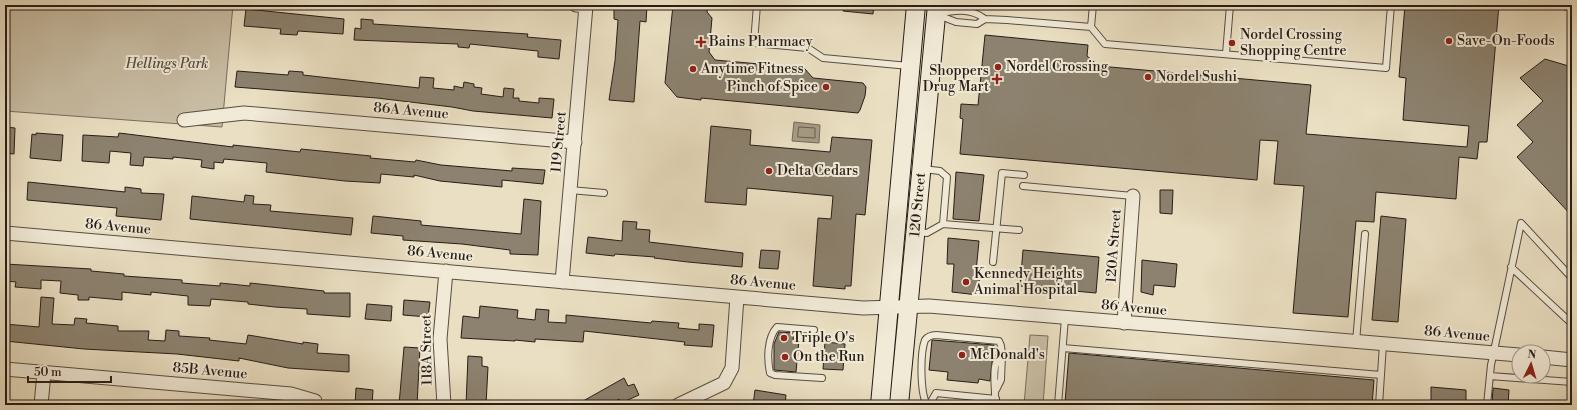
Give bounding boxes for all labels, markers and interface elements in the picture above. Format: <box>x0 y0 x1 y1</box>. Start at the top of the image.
place label: Nordel Crossing Shopping Centre <box>1240 26 1347 60</box>
place label: Save-On-Foods <box>1457 32 1555 50</box>
place label: Bains Pharmacy <box>708 33 813 51</box>
marker: Save-On-Foods <box>1444 36 1454 46</box>
marker: Bains Pharmacy <box>696 37 706 47</box>
marker: Nordel Crossing Shopping Centre <box>1227 38 1237 48</box>
park label: Hellings Park <box>125 55 208 73</box>
place label: Nordel Crossing <box>1006 58 1109 76</box>
place label: Anytime Fitness <box>700 60 804 78</box>
place label: Shoppers Drug Mart <box>923 62 989 96</box>
marker: Nordel Crossing <box>993 62 1003 72</box>
marker: Anytime Fitness <box>688 64 698 74</box>
place label: Nordel Sushi <box>1156 68 1238 86</box>
marker: Nordel Sushi <box>1143 72 1153 82</box>
marker: Shoppers Drug Mart <box>992 74 1002 84</box>
place label: Pinch of Spice <box>727 78 818 96</box>
marker: Pinch of Spice <box>821 82 831 92</box>
street label: 86A Avenue <box>373 99 449 123</box>
street label: 119 Street <box>547 111 571 173</box>
place label: Delta Cedars <box>777 162 858 180</box>
marker: Delta Cedars <box>764 166 774 176</box>
street label: 120 Street <box>906 172 930 238</box>
street label: 120A Street <box>1102 208 1126 284</box>
street label: 86 Avenue <box>84 215 152 239</box>
street label: 86 Avenue <box>406 242 474 266</box>
place label: Kennedy Heights Animal Hospital <box>973 265 1082 299</box>
street label: 86 Avenue <box>729 271 797 295</box>
marker: Kennedy Heights Animal Hospital <box>961 277 971 287</box>
street label: 86 Avenue <box>1100 296 1168 320</box>
street label: 118A Street <box>417 314 437 386</box>
street label: 86 Avenue <box>1423 322 1491 346</box>
place label: Triple O's <box>792 329 855 347</box>
marker: Triple O's <box>779 333 789 343</box>
north arrow <box>1511 344 1551 384</box>
place label: McDonald's <box>970 346 1045 364</box>
place label: On the Run <box>793 348 865 366</box>
text: N <box>1527 348 1537 362</box>
marker: McDonald's <box>957 350 967 360</box>
marker: On the Run <box>780 352 790 362</box>
scale bar <box>28 358 111 384</box>
street label: 85B Avenue <box>172 359 248 383</box>
text: 50 m <box>34 365 62 380</box>

